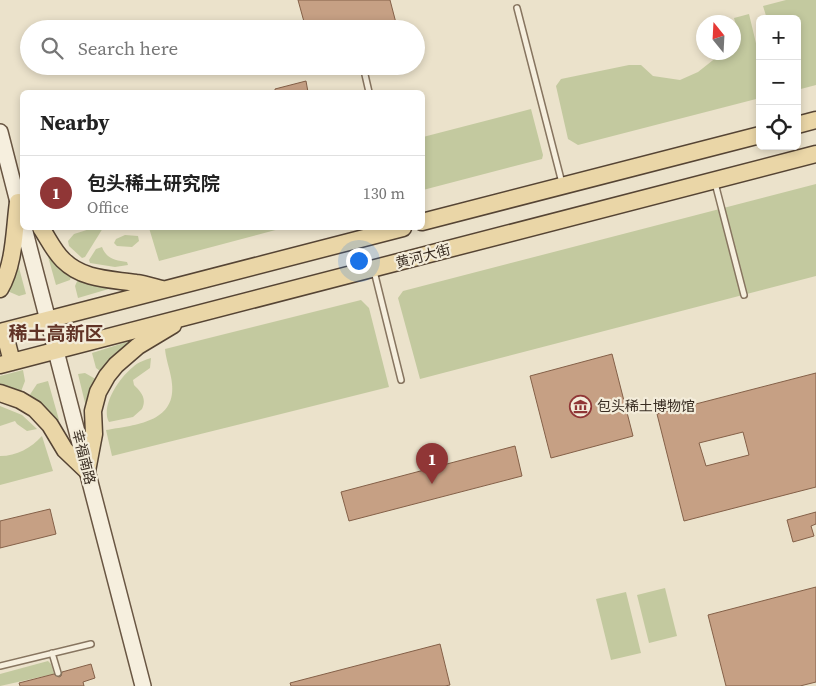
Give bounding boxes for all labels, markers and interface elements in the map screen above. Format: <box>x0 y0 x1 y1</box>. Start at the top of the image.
north arrow <box>696 15 741 60</box>
map controls <box>756 15 801 150</box>
button: + <box>756 15 801 60</box>
search box <box>20 20 425 75</box>
icon: search <box>38 34 66 62</box>
text: Search here <box>78 35 178 61</box>
button: − <box>756 60 801 105</box>
button: locate <box>756 105 801 150</box>
text: Nearby <box>40 108 110 137</box>
text: 包头稀土研究院 <box>87 170 220 196</box>
text: 1 <box>52 182 60 204</box>
text: 130 m <box>363 182 405 204</box>
text: Office <box>87 196 129 218</box>
street label: 黄河大街 <box>393 239 453 273</box>
your location <box>346 248 372 274</box>
district label: 稀土高新区 <box>8 320 104 346</box>
museum icon: 包头稀土博物馆 <box>569 394 593 418</box>
place label: 包头稀土博物馆 <box>597 396 695 416</box>
street label: 幸福南路 <box>68 427 100 487</box>
pin: 1 <box>416 443 448 484</box>

